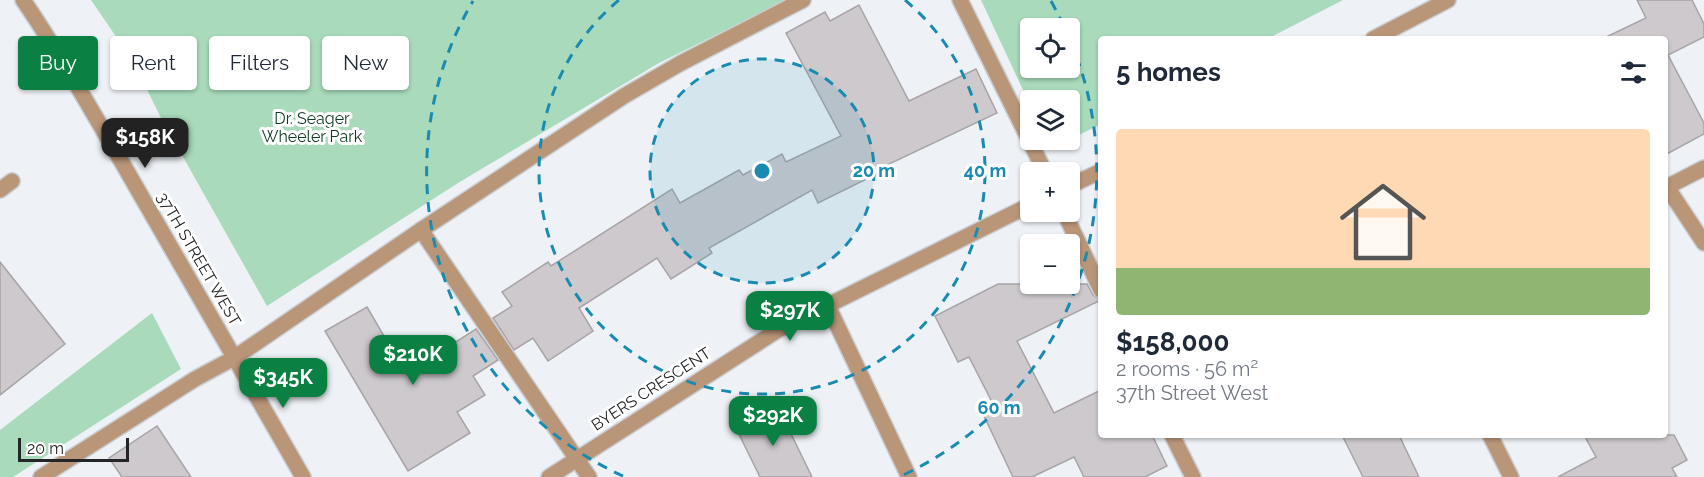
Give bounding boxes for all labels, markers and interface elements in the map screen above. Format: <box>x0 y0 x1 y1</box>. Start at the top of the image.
map controls <box>1020 18 1080 294</box>
button: locate <box>1020 18 1080 78</box>
chip: Buy <box>18 36 98 90</box>
chip: Rent <box>110 36 197 90</box>
chip: Filters <box>209 36 310 90</box>
chip: New <box>322 36 409 90</box>
icon: filters <box>1617 56 1650 89</box>
text: 5 homes <box>1116 57 1221 87</box>
button: layers <box>1020 90 1080 150</box>
park label: Dr. Seager Wheeler Park <box>262 109 363 146</box>
pin: $158K <box>103 118 187 169</box>
text: $158K <box>115 125 175 149</box>
text: 20 m <box>853 160 895 181</box>
text: 40 m <box>964 160 1006 181</box>
centre of rings <box>752 161 772 181</box>
button: + <box>1020 162 1080 222</box>
icon: home <box>1329 168 1437 276</box>
street label: 37TH STREET WEST <box>153 189 245 329</box>
button: − <box>1020 234 1080 294</box>
pin: $297K <box>748 291 832 342</box>
text: $297K <box>760 298 820 322</box>
text: $158,000 <box>1116 327 1229 357</box>
pin: $210K <box>371 335 455 386</box>
text: $210K <box>383 342 443 366</box>
street label: BYERS CRESCENT <box>588 343 714 435</box>
text: 2 rooms · 56 m² <box>1116 357 1258 381</box>
pin: $345K <box>241 358 325 409</box>
text: $345K <box>253 365 313 389</box>
text: 37th Street West <box>1116 381 1268 405</box>
pin: $292K <box>731 396 815 447</box>
text: 60 m <box>977 397 1021 418</box>
text: $292K <box>743 403 803 427</box>
scale bar <box>18 435 129 462</box>
text: 20 m <box>27 439 64 458</box>

